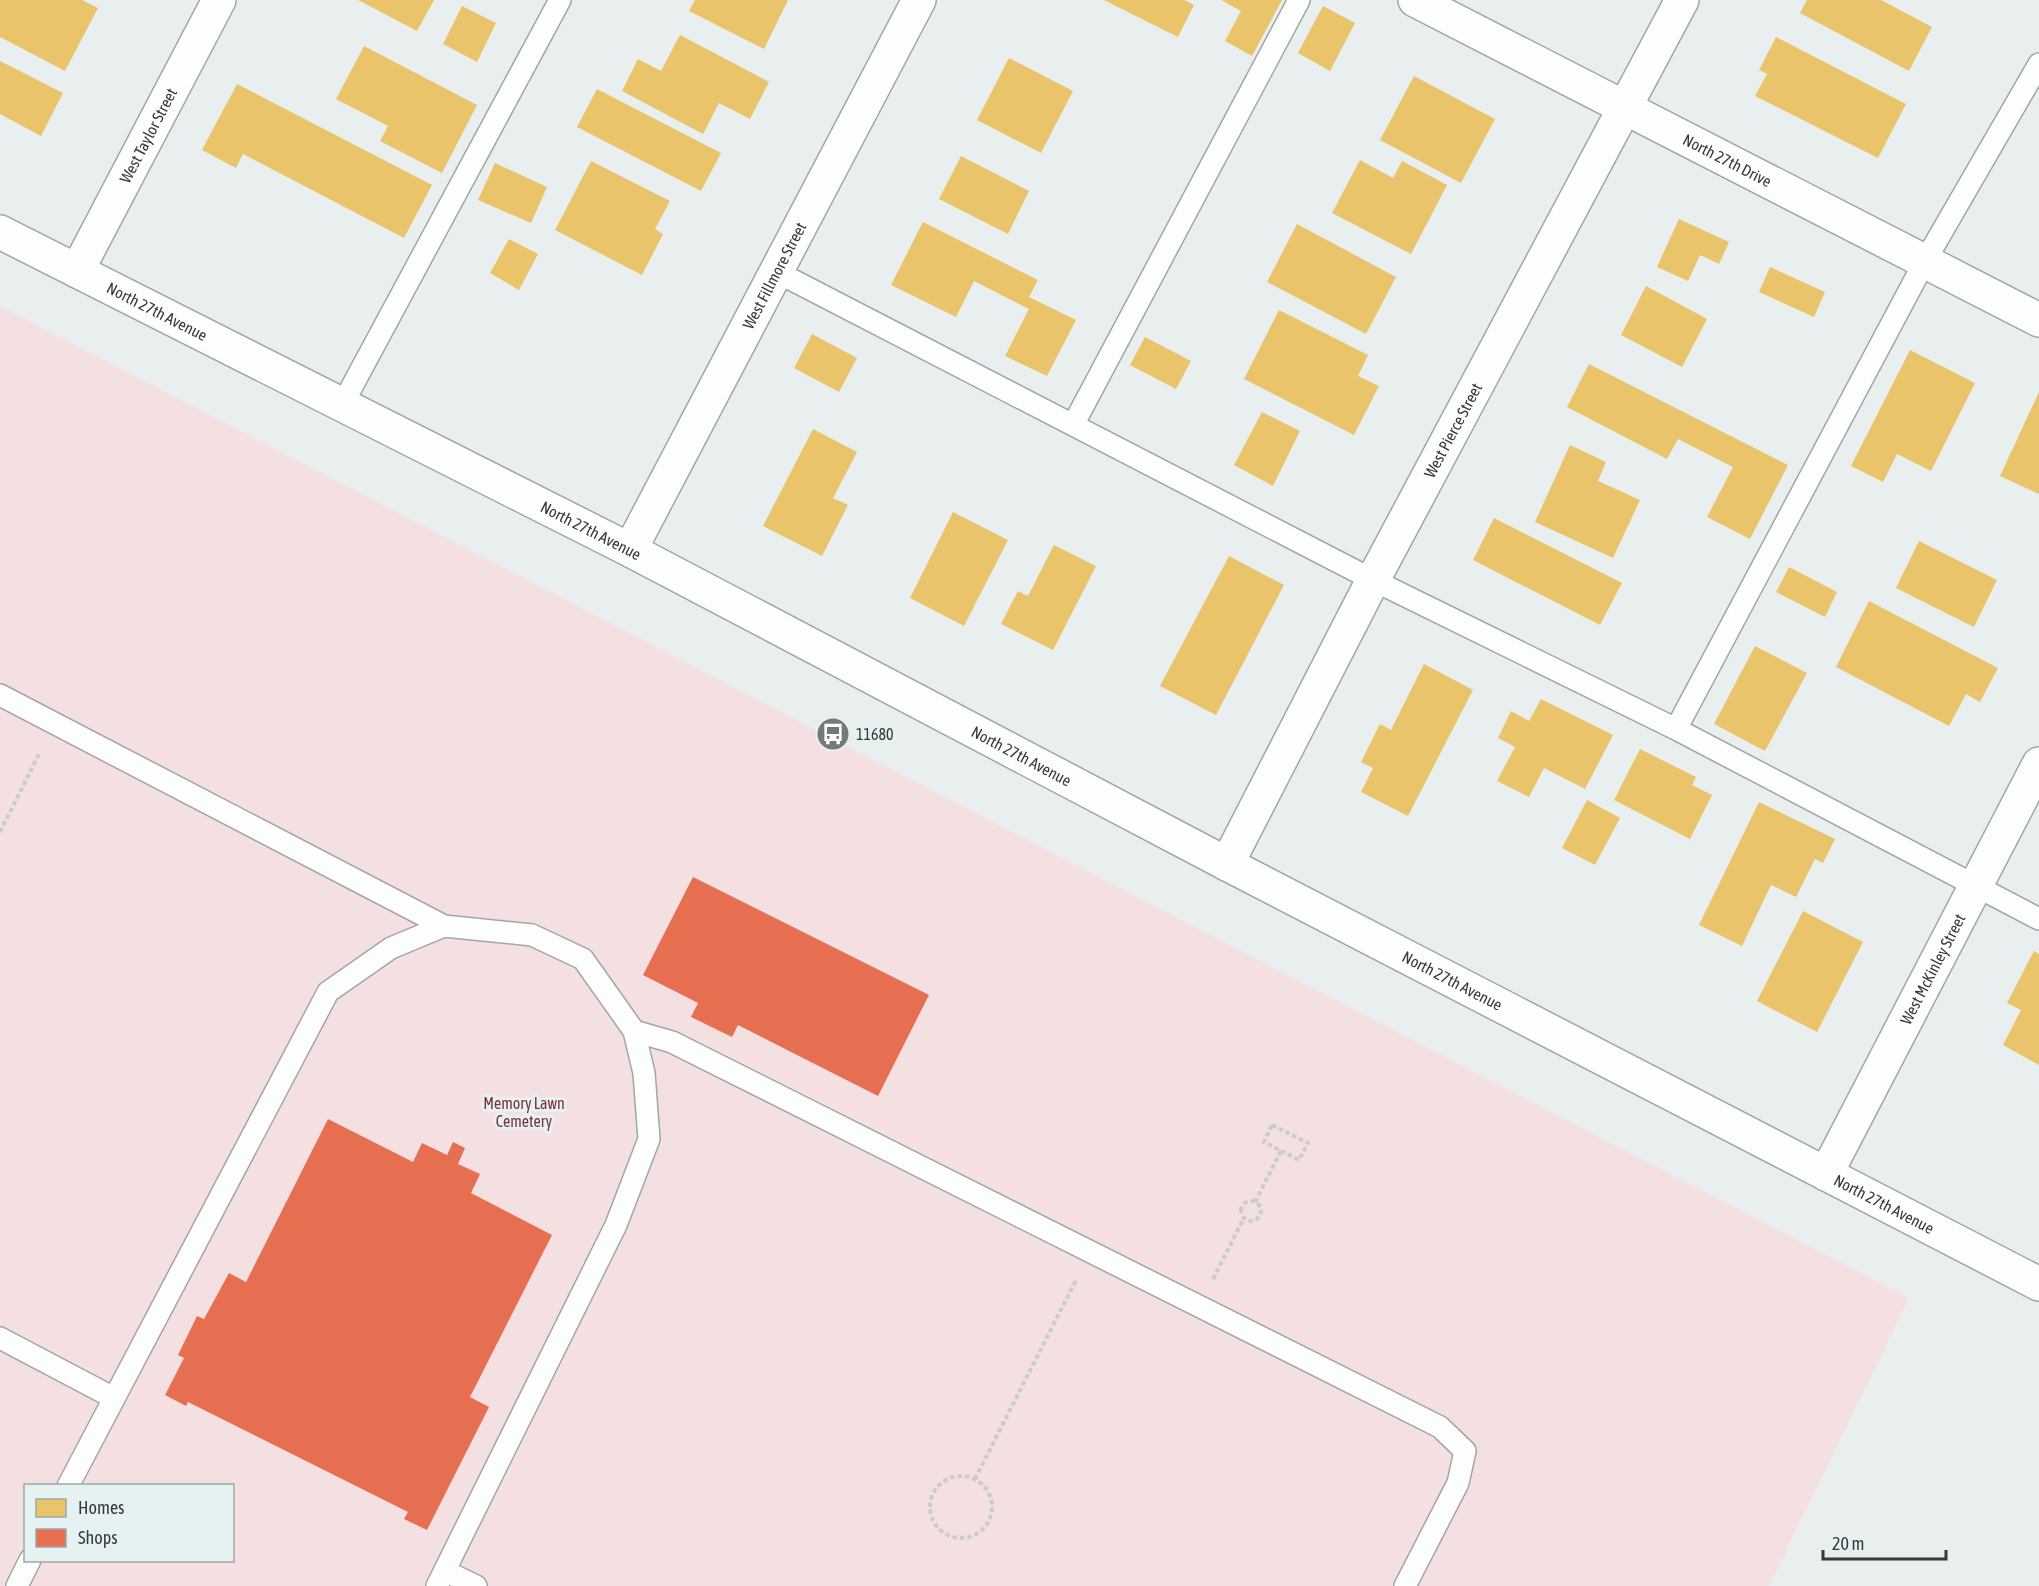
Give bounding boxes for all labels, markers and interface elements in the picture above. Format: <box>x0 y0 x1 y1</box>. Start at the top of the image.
street label: West Taylor Street <box>116 85 180 186</box>
street label: North 27th Drive <box>1680 130 1775 190</box>
street label: West Fillmore Street <box>739 219 810 332</box>
street label: North 27th Avenue <box>104 278 210 344</box>
street label: West Pierce Street <box>1420 380 1485 481</box>
street label: North 27th Avenue <box>538 497 644 563</box>
bus stop icon: 11680 <box>815 716 851 752</box>
street label: North 27th Avenue <box>969 722 1074 789</box>
place label: 11680 <box>856 725 894 743</box>
street label: West McKinley Street <box>1896 910 1969 1027</box>
street label: North 27th Avenue <box>1399 947 1505 1014</box>
park label: Memory Lawn Cemetery <box>483 1094 565 1131</box>
street label: North 27th Avenue <box>1831 1171 1937 1237</box>
legend <box>24 1484 234 1562</box>
text: Homes <box>78 1497 124 1518</box>
scale bar <box>1823 1523 1946 1561</box>
text: Shops <box>78 1527 118 1548</box>
text: 20 m <box>1832 1533 1864 1554</box>

